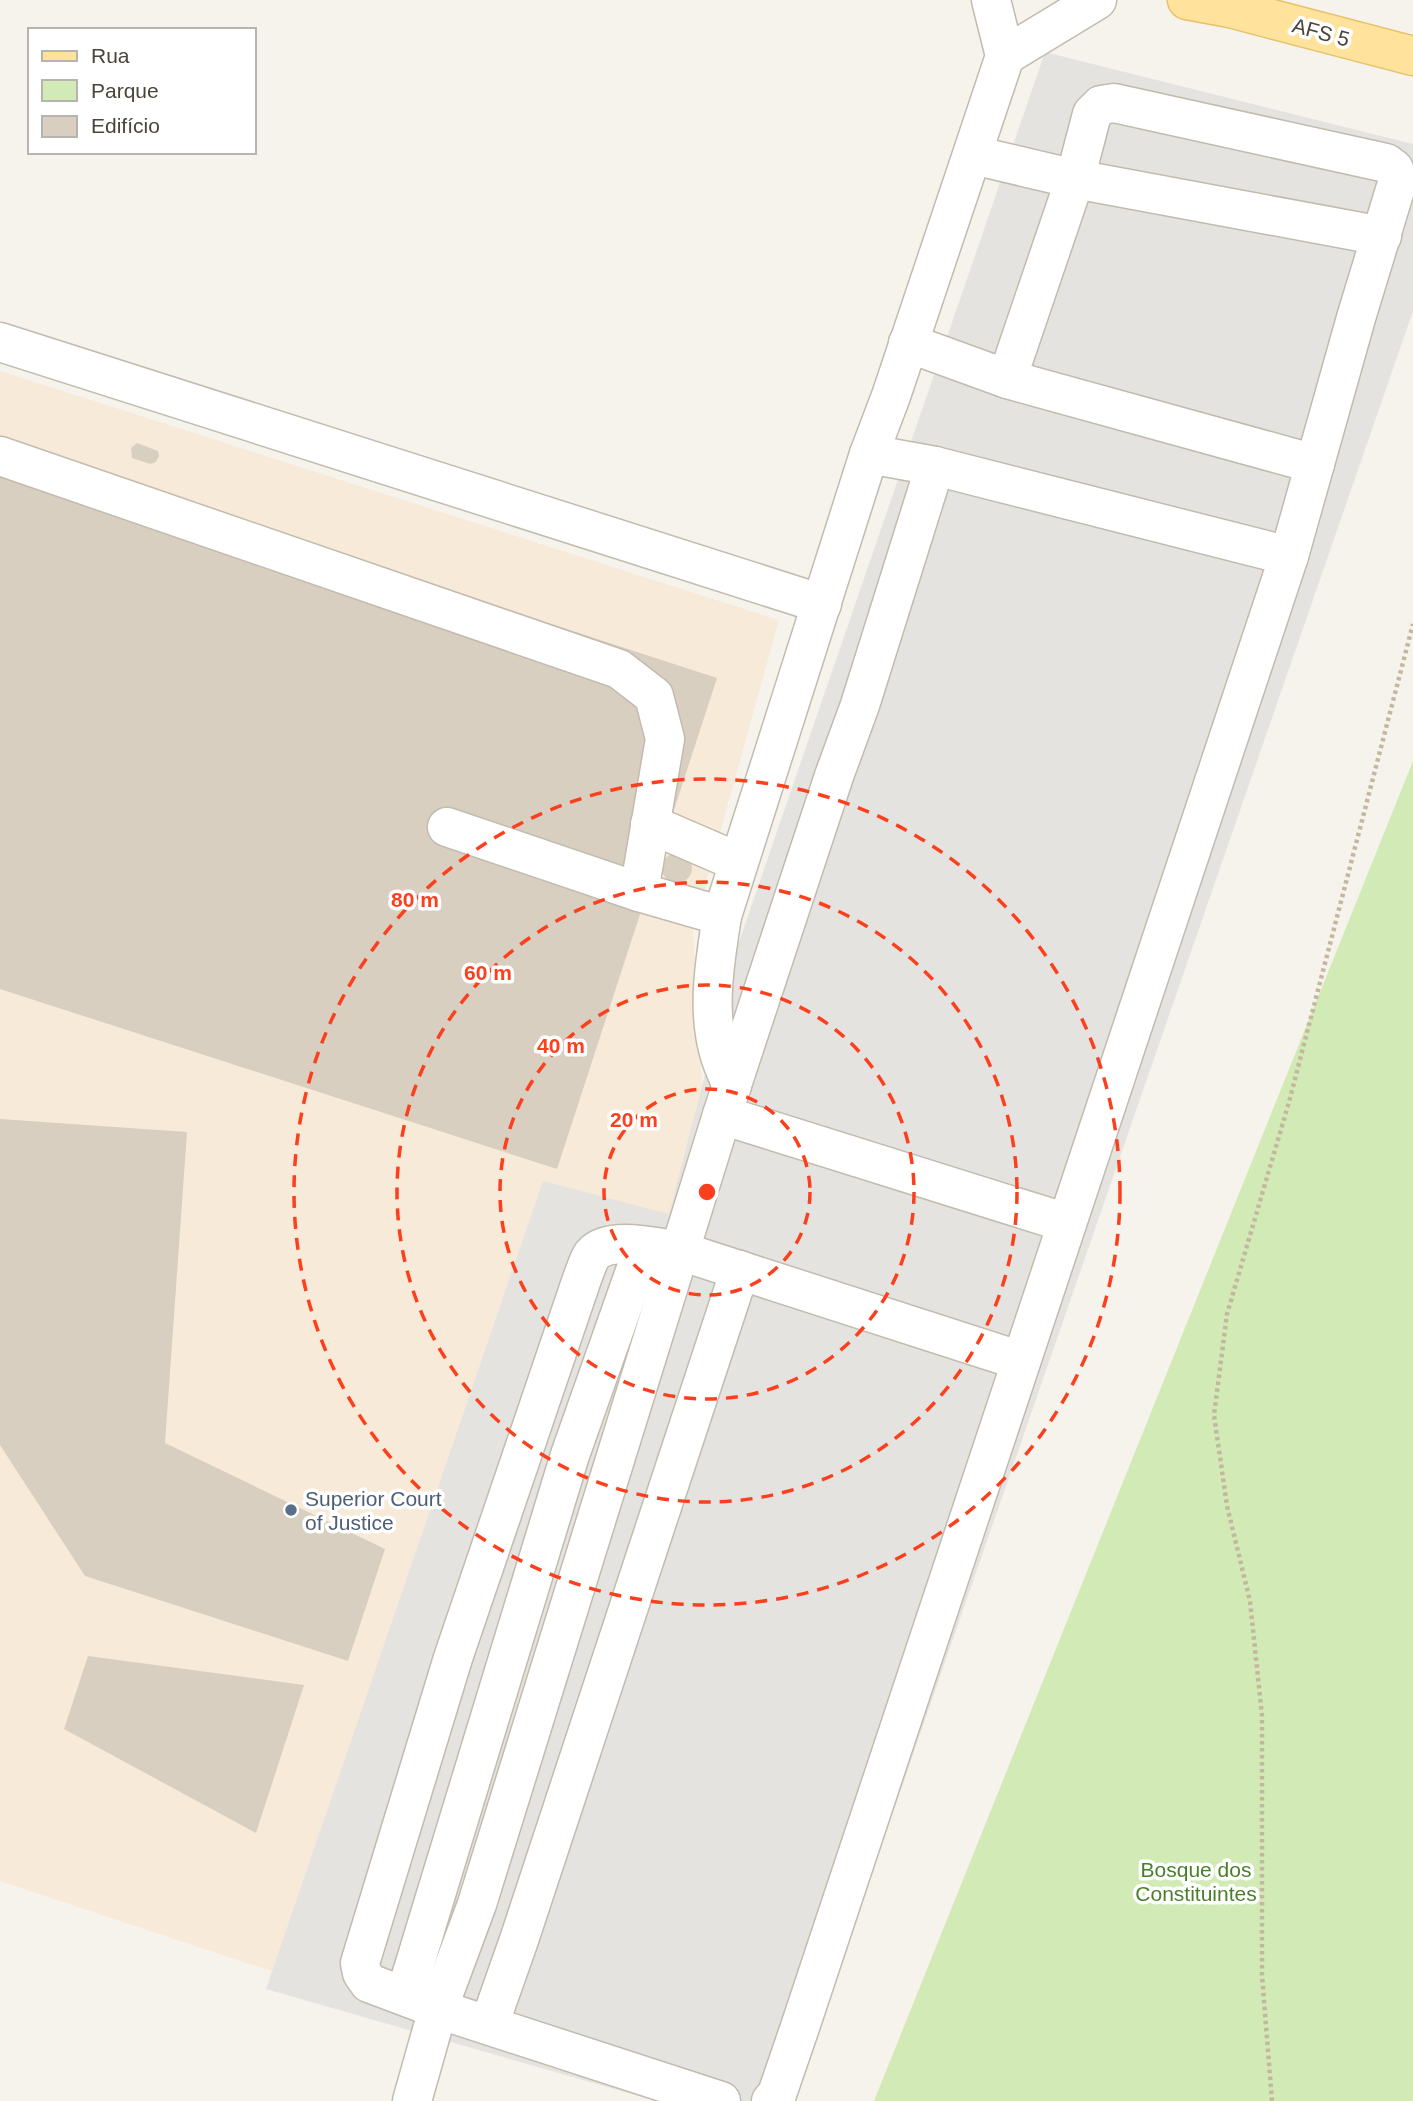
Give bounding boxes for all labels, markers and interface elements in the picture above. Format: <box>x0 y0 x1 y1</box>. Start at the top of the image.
street label: AFS 5 <box>1290 13 1352 51</box>
legend <box>28 28 256 154</box>
text: Rua <box>91 44 130 67</box>
text: Parque <box>91 79 159 102</box>
text: Edifício <box>91 114 160 137</box>
text: 80 m <box>391 888 439 911</box>
text: 60 m <box>464 961 512 984</box>
text: 40 m <box>537 1034 585 1057</box>
text: 20 m <box>610 1108 658 1131</box>
centre of rings <box>695 1180 719 1204</box>
place label: Superior Court of Justice <box>305 1487 442 1534</box>
marker: Superior Court of Justice <box>283 1502 299 1518</box>
park label: Bosque dos Constituintes <box>1135 1858 1257 1905</box>

